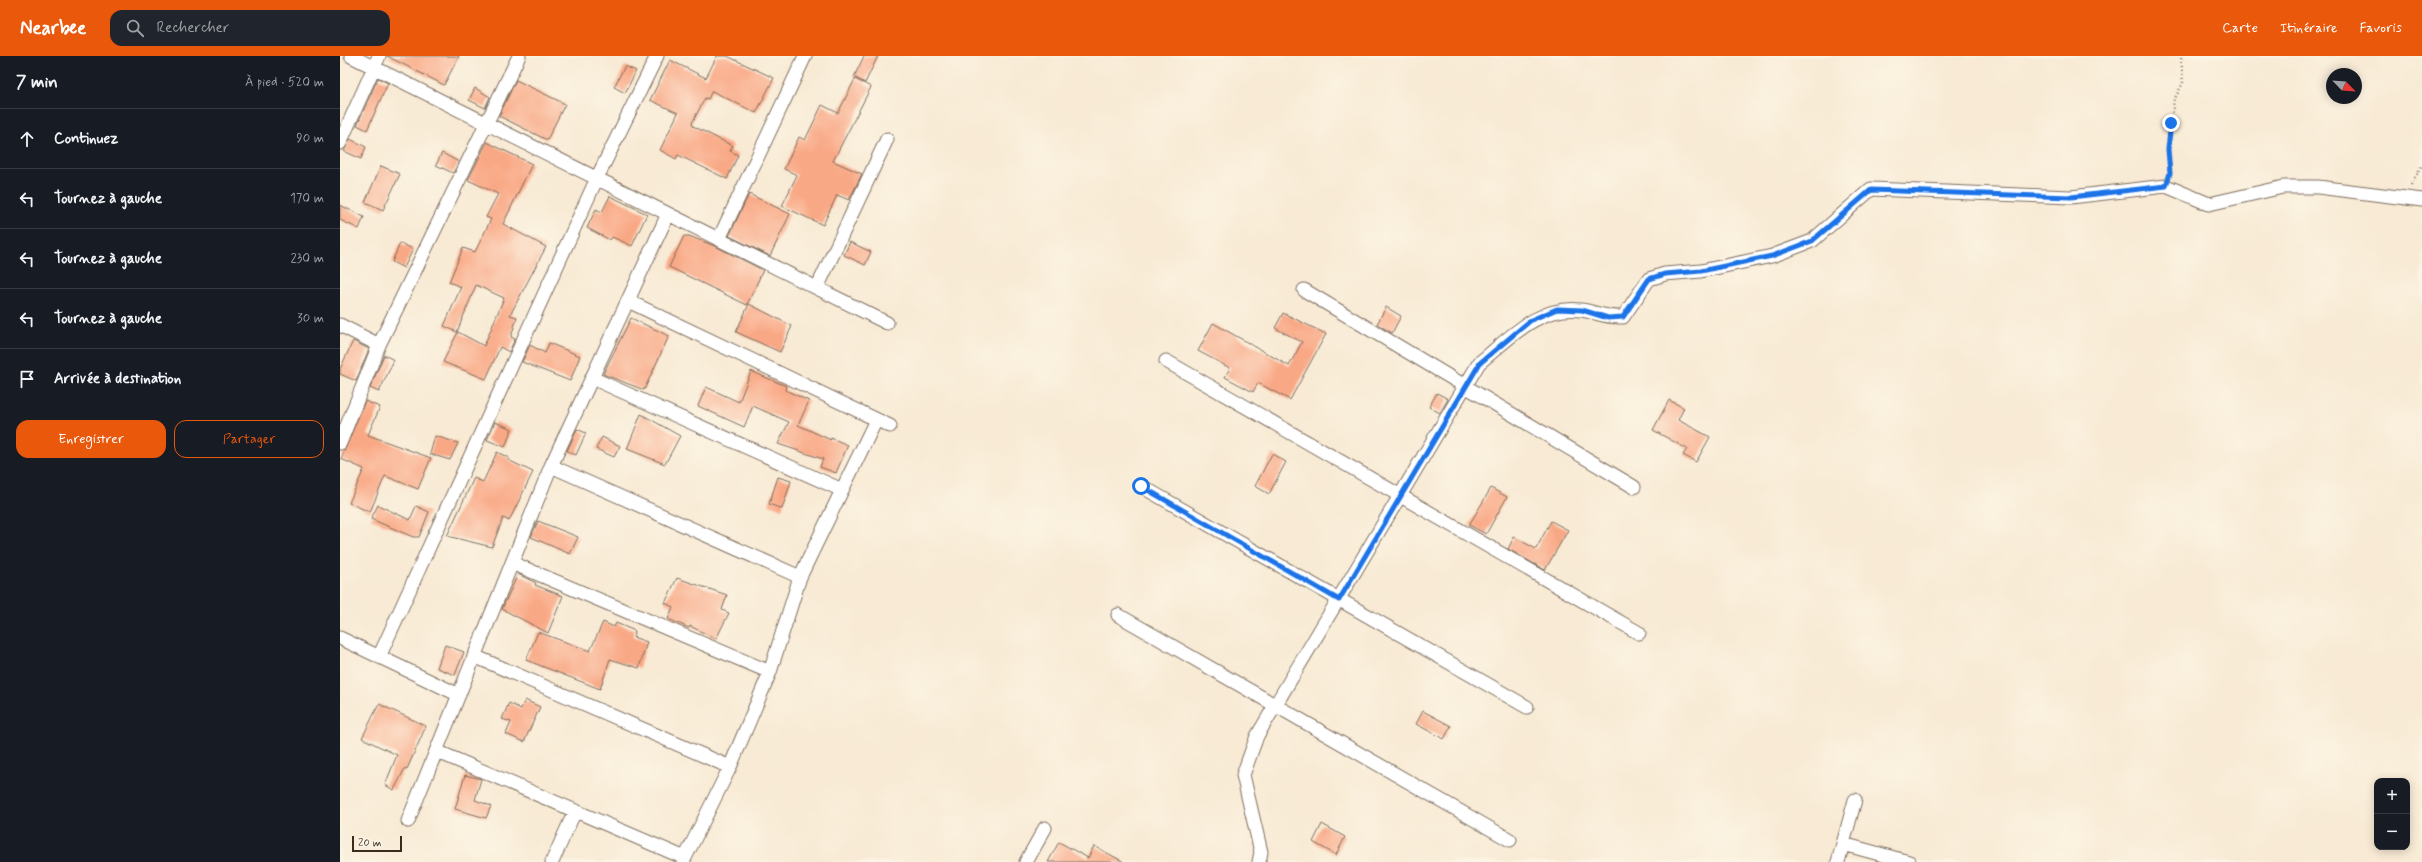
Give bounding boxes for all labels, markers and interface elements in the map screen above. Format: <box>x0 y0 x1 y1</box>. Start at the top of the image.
search box <box>110 10 390 46</box>
text: Nearbee <box>20 16 86 41</box>
icon: search <box>124 17 146 39</box>
text: Rechercher <box>156 18 229 38</box>
text: Carte <box>2222 19 2258 37</box>
text: Itinéraire <box>2280 19 2337 37</box>
text: Favoris <box>2359 19 2402 37</box>
north arrow <box>2326 68 2362 104</box>
text: 7 min <box>16 71 58 93</box>
text: À pied · 520 m <box>245 74 324 91</box>
route end <box>2162 114 2180 132</box>
icon: ahead <box>16 128 38 150</box>
text: Continuez <box>54 129 118 149</box>
text: 90 m <box>296 130 324 147</box>
icon: left <box>16 188 38 210</box>
text: Tournez à gauche <box>54 189 162 209</box>
text: 170 m <box>290 190 324 207</box>
icon: left <box>16 248 38 270</box>
text: Tournez à gauche <box>54 249 162 269</box>
text: 230 m <box>290 250 324 267</box>
icon: left <box>16 308 38 330</box>
text: Tournez à gauche <box>54 309 162 329</box>
text: 30 m <box>297 310 324 327</box>
icon: arrive <box>16 368 38 390</box>
text: Arrivée à destination <box>54 369 181 389</box>
button: Enregistrer <box>16 420 166 458</box>
button: Partager <box>174 420 324 458</box>
route start <box>1132 477 1150 495</box>
map controls <box>2374 778 2410 850</box>
button: + <box>2374 778 2410 814</box>
button: − <box>2374 814 2410 850</box>
scale bar <box>352 834 402 853</box>
text: 20 m <box>358 836 381 850</box>

